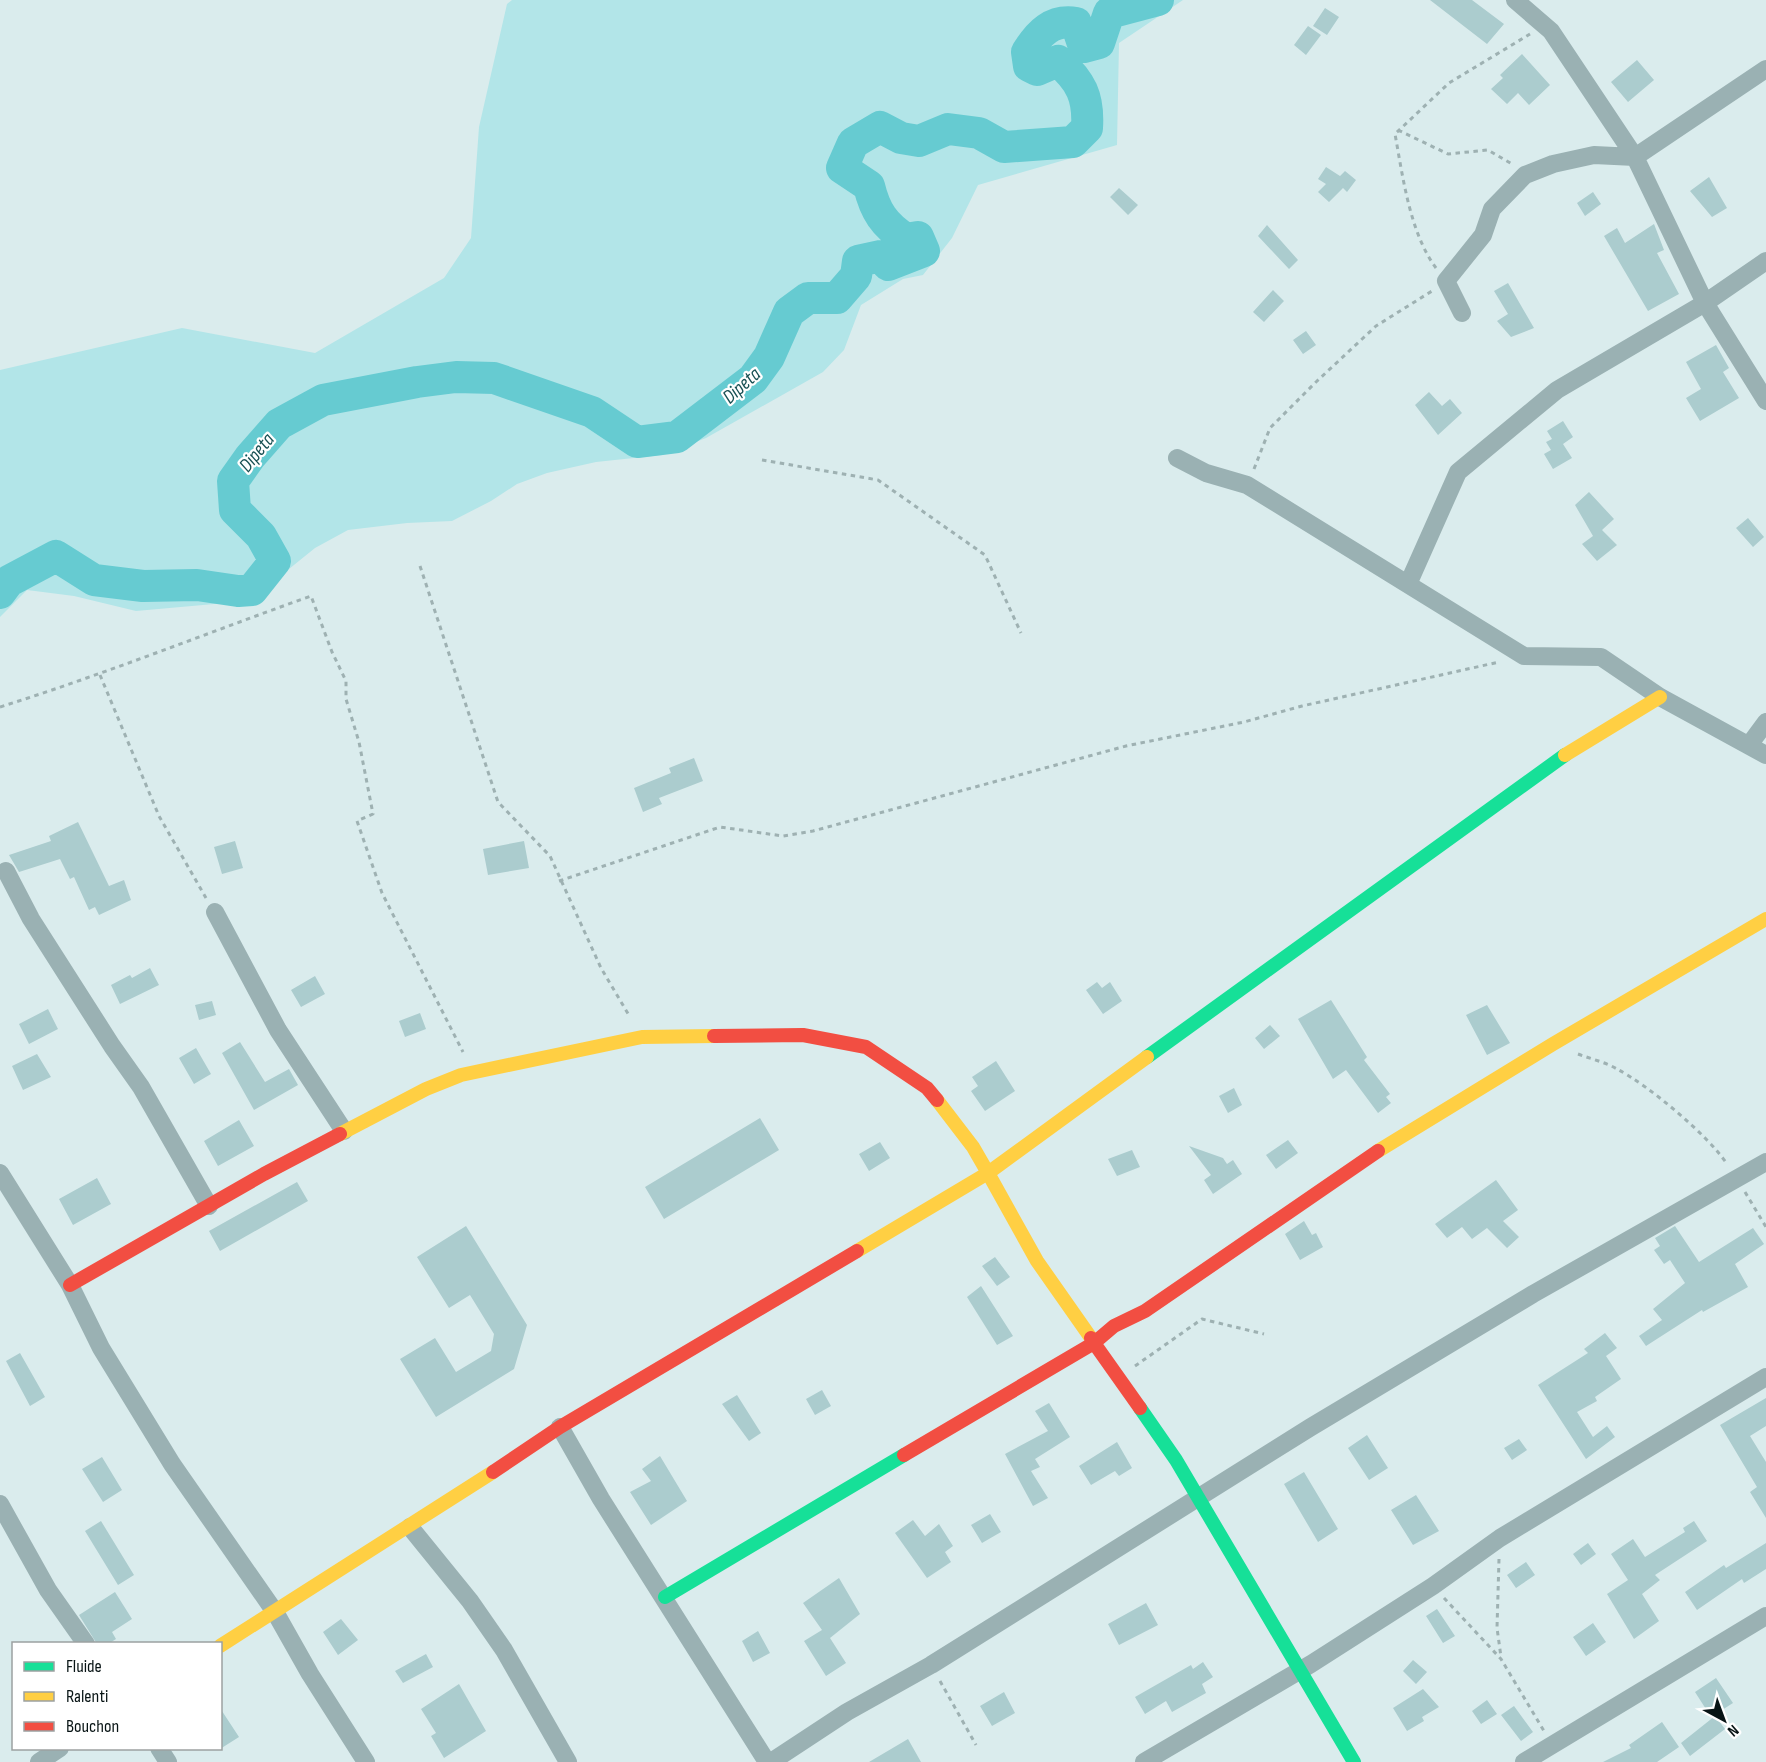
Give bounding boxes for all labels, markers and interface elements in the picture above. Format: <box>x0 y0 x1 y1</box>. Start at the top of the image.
water label: Dipeta <box>718 362 766 409</box>
water label: Dipeta <box>234 428 280 477</box>
legend <box>12 1642 222 1750</box>
text: Fluide <box>66 1656 102 1677</box>
text: Ralenti <box>66 1686 108 1707</box>
north arrow <box>1694 1690 1754 1750</box>
text: Bouchon <box>66 1716 119 1737</box>
text: N <box>1723 1720 1742 1740</box>

